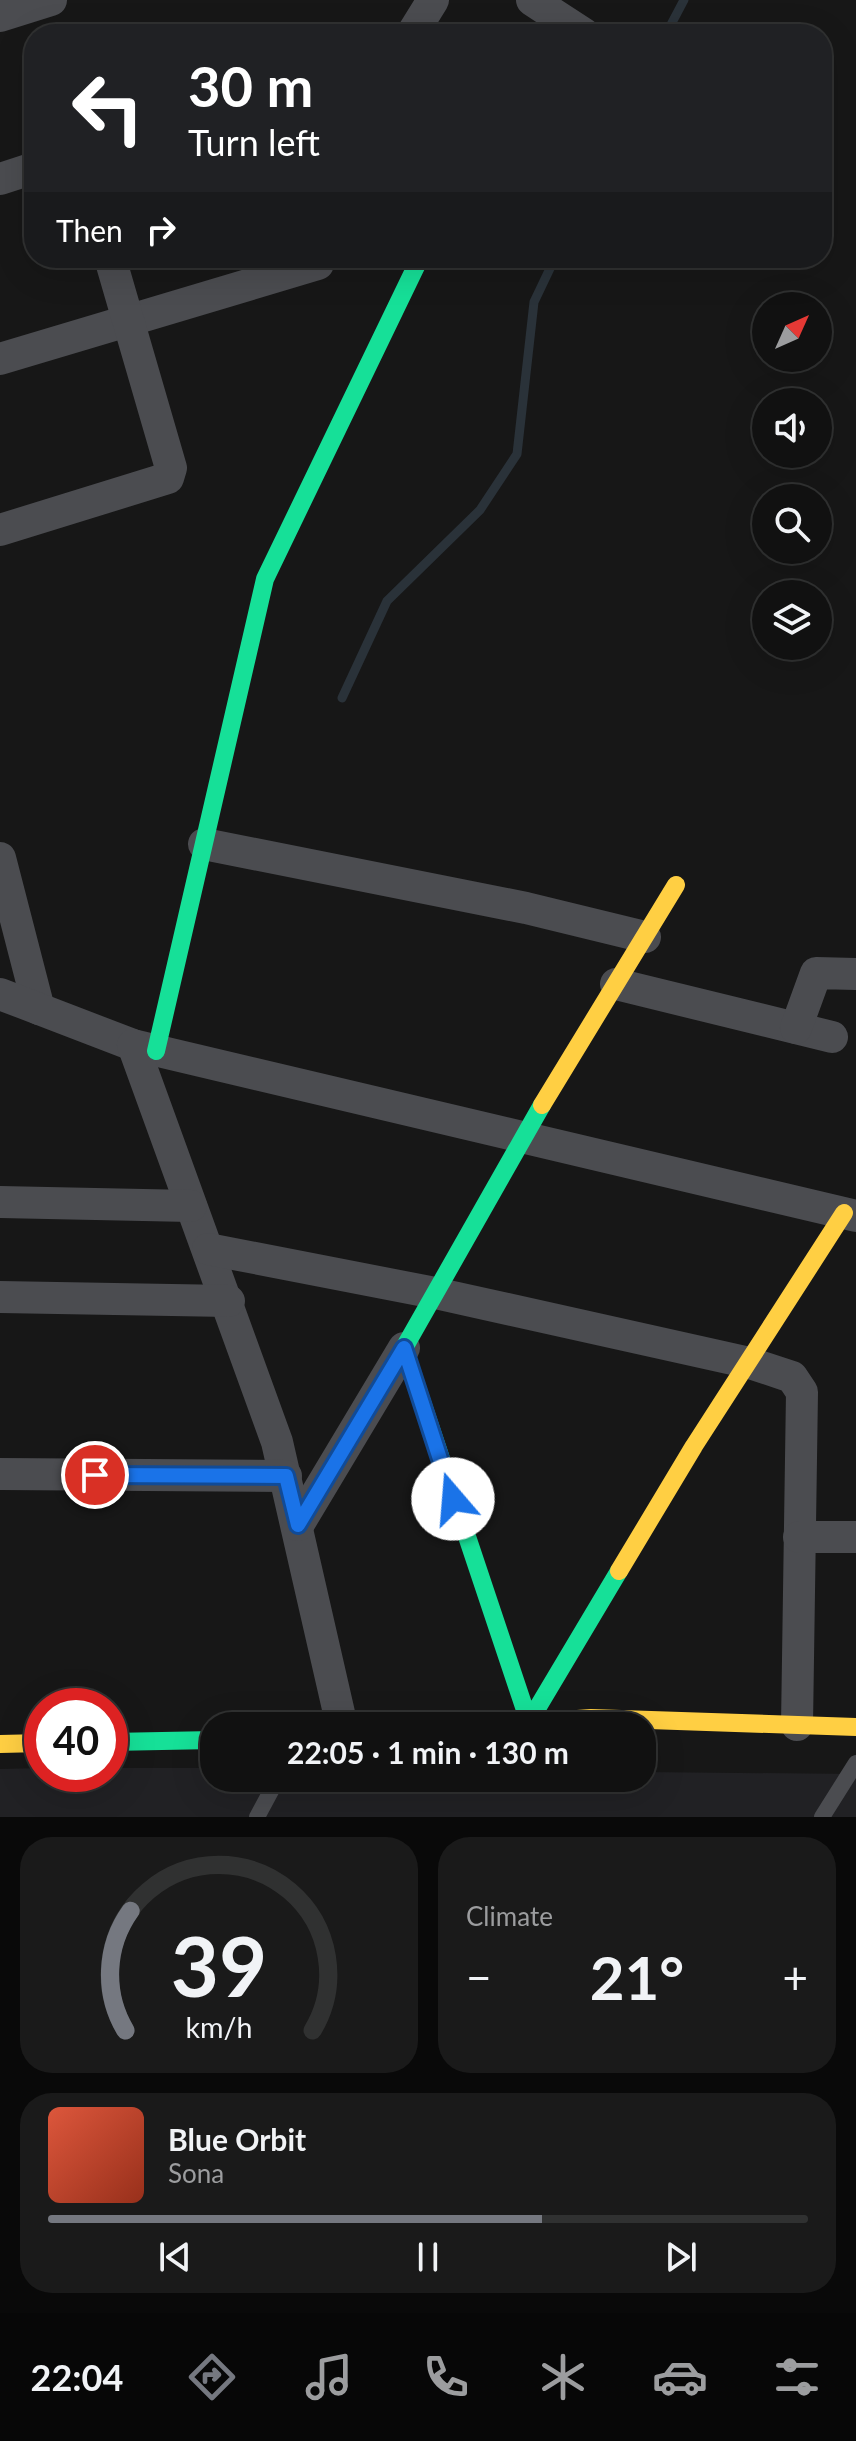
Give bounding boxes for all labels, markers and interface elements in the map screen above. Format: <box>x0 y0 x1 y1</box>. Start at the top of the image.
text: 30 m <box>188 52 313 119</box>
icon: left <box>56 56 160 160</box>
text: Turn left <box>188 120 320 164</box>
icon: right <box>139 208 183 252</box>
text: Then <box>56 212 123 248</box>
north arrow <box>752 292 832 372</box>
map controls <box>752 292 832 660</box>
button: sound <box>752 388 832 468</box>
button: search <box>752 484 832 564</box>
button: layers <box>752 580 832 660</box>
pin <box>61 1441 129 1509</box>
icon: arrive <box>73 1453 117 1497</box>
position arrow <box>411 1457 495 1541</box>
speed limit sign: 40 <box>24 1688 128 1792</box>
text: 22:05 · 1 min · 130 m <box>287 1734 569 1770</box>
text: Climate <box>466 1900 553 1932</box>
text: 39 <box>171 1915 267 2015</box>
text: 21° <box>590 1941 684 2013</box>
text: − <box>466 1951 492 2003</box>
text: + <box>782 1951 808 2003</box>
text: km/h <box>186 2010 252 2044</box>
text: Blue Orbit <box>168 2121 306 2157</box>
text: Sona <box>168 2157 224 2189</box>
icon: previous <box>153 2235 197 2279</box>
icon: pause <box>406 2235 450 2279</box>
icon: next <box>659 2235 703 2279</box>
icon: directions <box>184 2349 240 2405</box>
icon: music <box>301 2349 357 2405</box>
icon: phone <box>418 2349 474 2405</box>
icon: climate <box>535 2349 591 2405</box>
icon: car <box>652 2349 708 2405</box>
icon: filters <box>769 2349 825 2405</box>
text: 22:04 <box>31 2355 123 2399</box>

